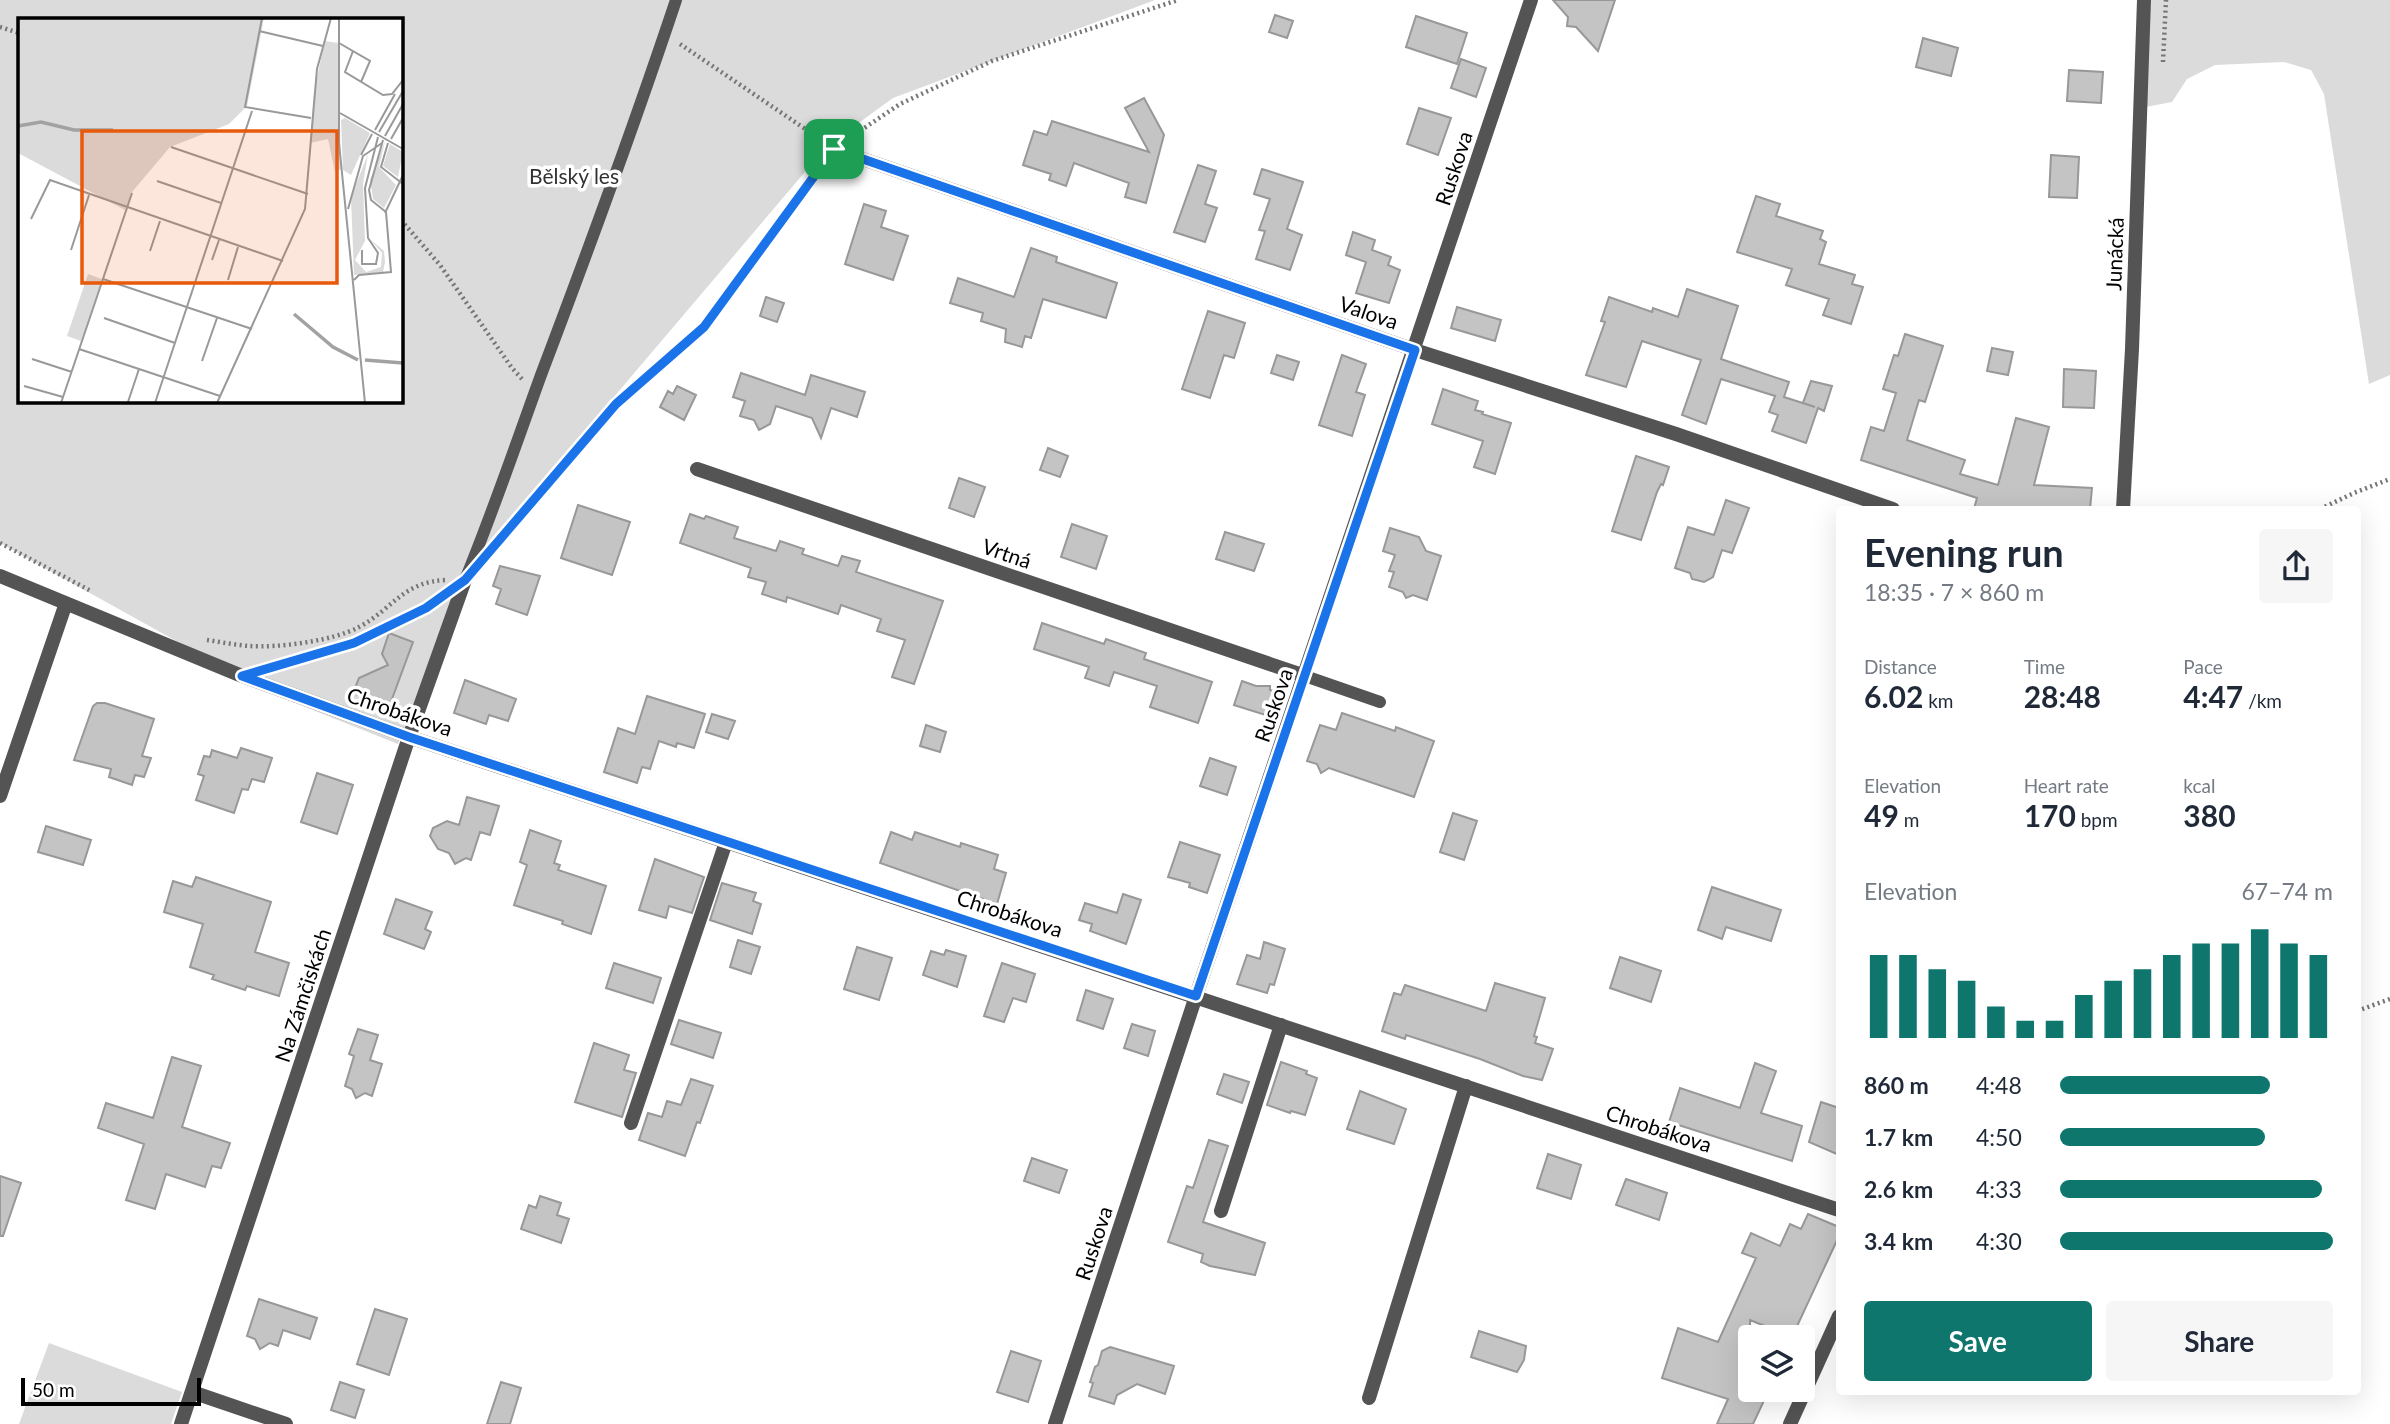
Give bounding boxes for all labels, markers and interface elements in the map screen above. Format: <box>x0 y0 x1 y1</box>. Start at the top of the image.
inset map <box>18 18 402 402</box>
pin <box>804 119 864 179</box>
street label: Ruskova <box>1429 128 1477 208</box>
icon: arrive <box>815 130 853 168</box>
park label: Bělský les <box>529 163 619 188</box>
street label: Junácká <box>2100 217 2128 291</box>
street label: Valova <box>1336 290 1402 334</box>
text: Evening run <box>1864 529 2064 575</box>
button: share <box>2259 529 2333 603</box>
street label: Vrtná <box>979 533 1035 573</box>
text: 18:35 · 7 × 860 m <box>1864 578 2044 606</box>
text: Distance <box>1864 655 1937 678</box>
text: Time <box>2024 655 2065 678</box>
text: Pace <box>2183 655 2223 678</box>
street label: Ruskova <box>1249 665 1297 745</box>
text: 6.02 <box>1864 678 1923 714</box>
text: 28:48 <box>2024 678 2101 714</box>
text: 4:47 <box>2183 678 2243 714</box>
street label: Chrobákova <box>344 681 456 741</box>
text: km <box>1923 689 1953 712</box>
text: /km <box>2243 689 2282 712</box>
text: Elevation <box>1864 774 1941 797</box>
text: Heart rate <box>2024 774 2109 797</box>
text: kcal <box>2183 774 2215 797</box>
text: 49 <box>1864 797 1899 833</box>
text: 170 <box>2024 797 2076 833</box>
text: 380 <box>2183 797 2236 833</box>
text: m <box>1899 808 1919 831</box>
text: bpm <box>2076 808 2118 831</box>
text: Elevation <box>1864 877 1957 905</box>
text: 67–74 m <box>2241 877 2333 905</box>
street label: Chrobákova <box>954 884 1066 942</box>
street label: Na Zámčiskách <box>269 925 335 1065</box>
text: 860 m <box>1864 1071 1929 1099</box>
text: 4:48 <box>1976 1071 2022 1099</box>
street label: Chrobákova <box>1603 1099 1715 1157</box>
text: 1.7 km <box>1864 1123 1933 1151</box>
text: 4:50 <box>1976 1123 2022 1151</box>
text: 2.6 km <box>1864 1175 1933 1203</box>
text: 4:33 <box>1976 1175 2022 1203</box>
street label: Ruskova <box>1069 1203 1117 1283</box>
text: 3.4 km <box>1864 1227 1933 1255</box>
text: 4:30 <box>1976 1227 2022 1255</box>
button: Save <box>1864 1301 2092 1381</box>
button: Share <box>2106 1301 2333 1381</box>
map controls <box>1738 1325 1815 1402</box>
button: layers <box>1738 1325 1815 1402</box>
scale bar <box>21 1375 201 1407</box>
text: 50 m <box>32 1378 75 1401</box>

